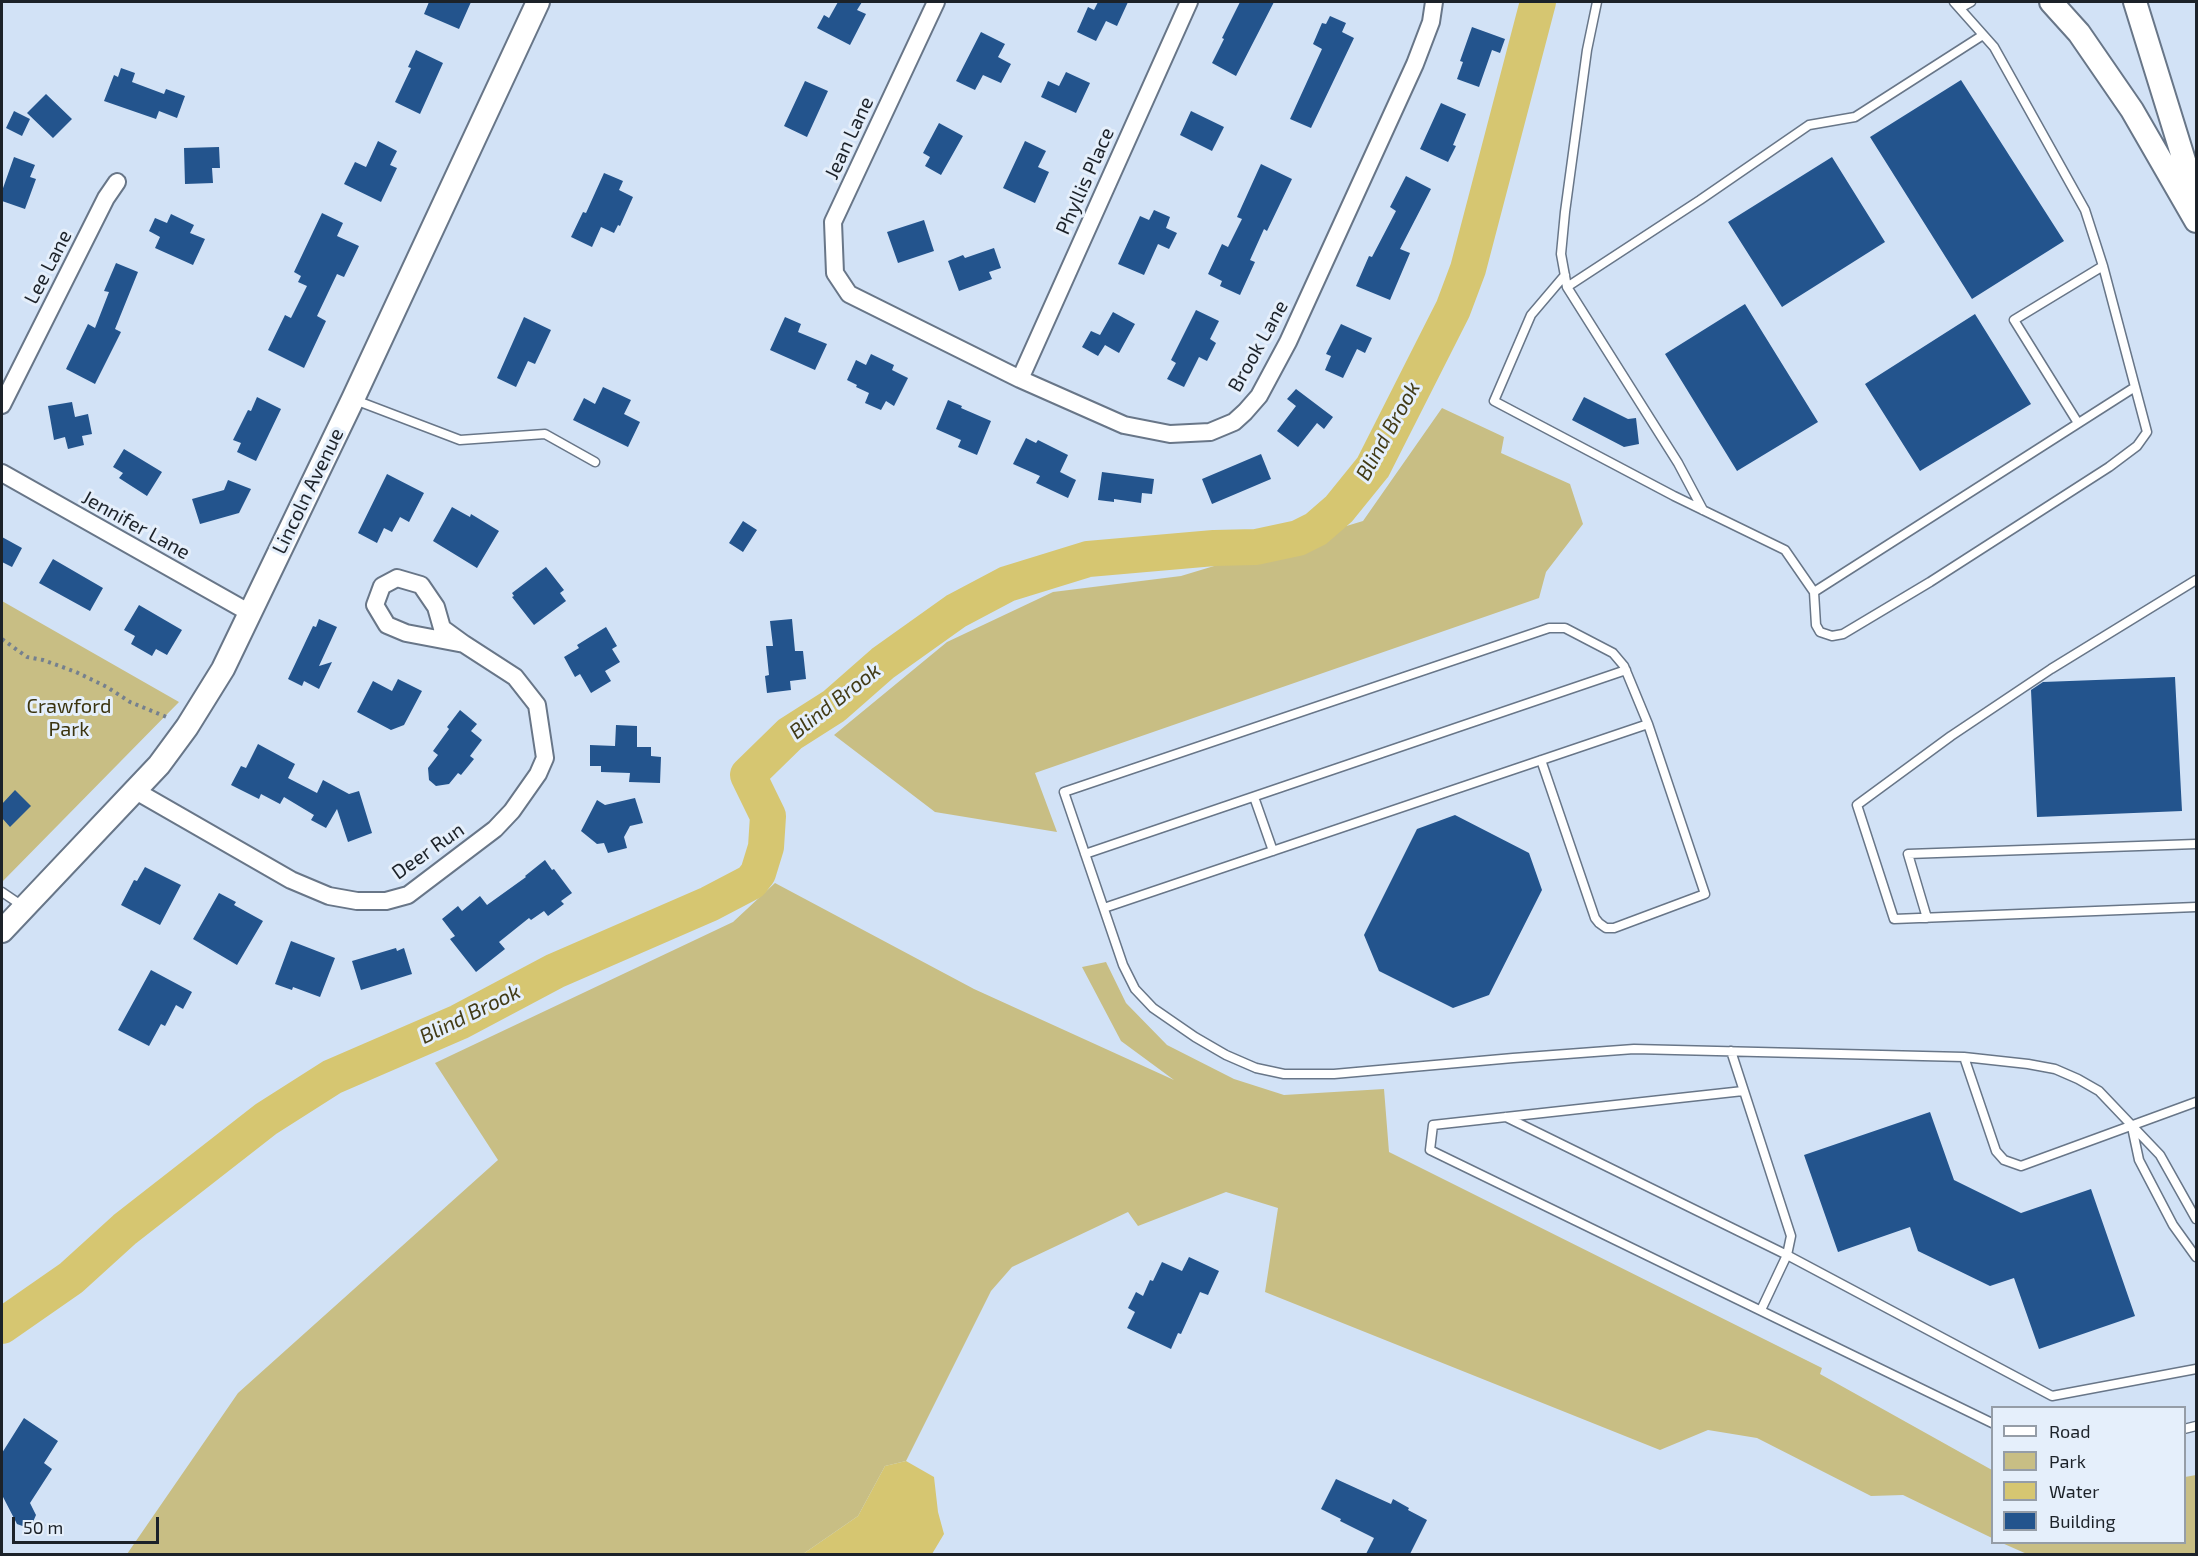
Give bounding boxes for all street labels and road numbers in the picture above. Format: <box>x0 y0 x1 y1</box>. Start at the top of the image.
street label: Jean Lane <box>819 93 879 183</box>
street label: Phyllis Place <box>1051 124 1119 238</box>
street label: Lee Lane <box>19 226 77 308</box>
street label: Brook Lane <box>1223 296 1293 396</box>
street label: Lincoln Avenue <box>267 424 349 558</box>
street label: Jennifer Lane <box>78 485 194 565</box>
street label: Deer Run <box>387 817 469 885</box>

